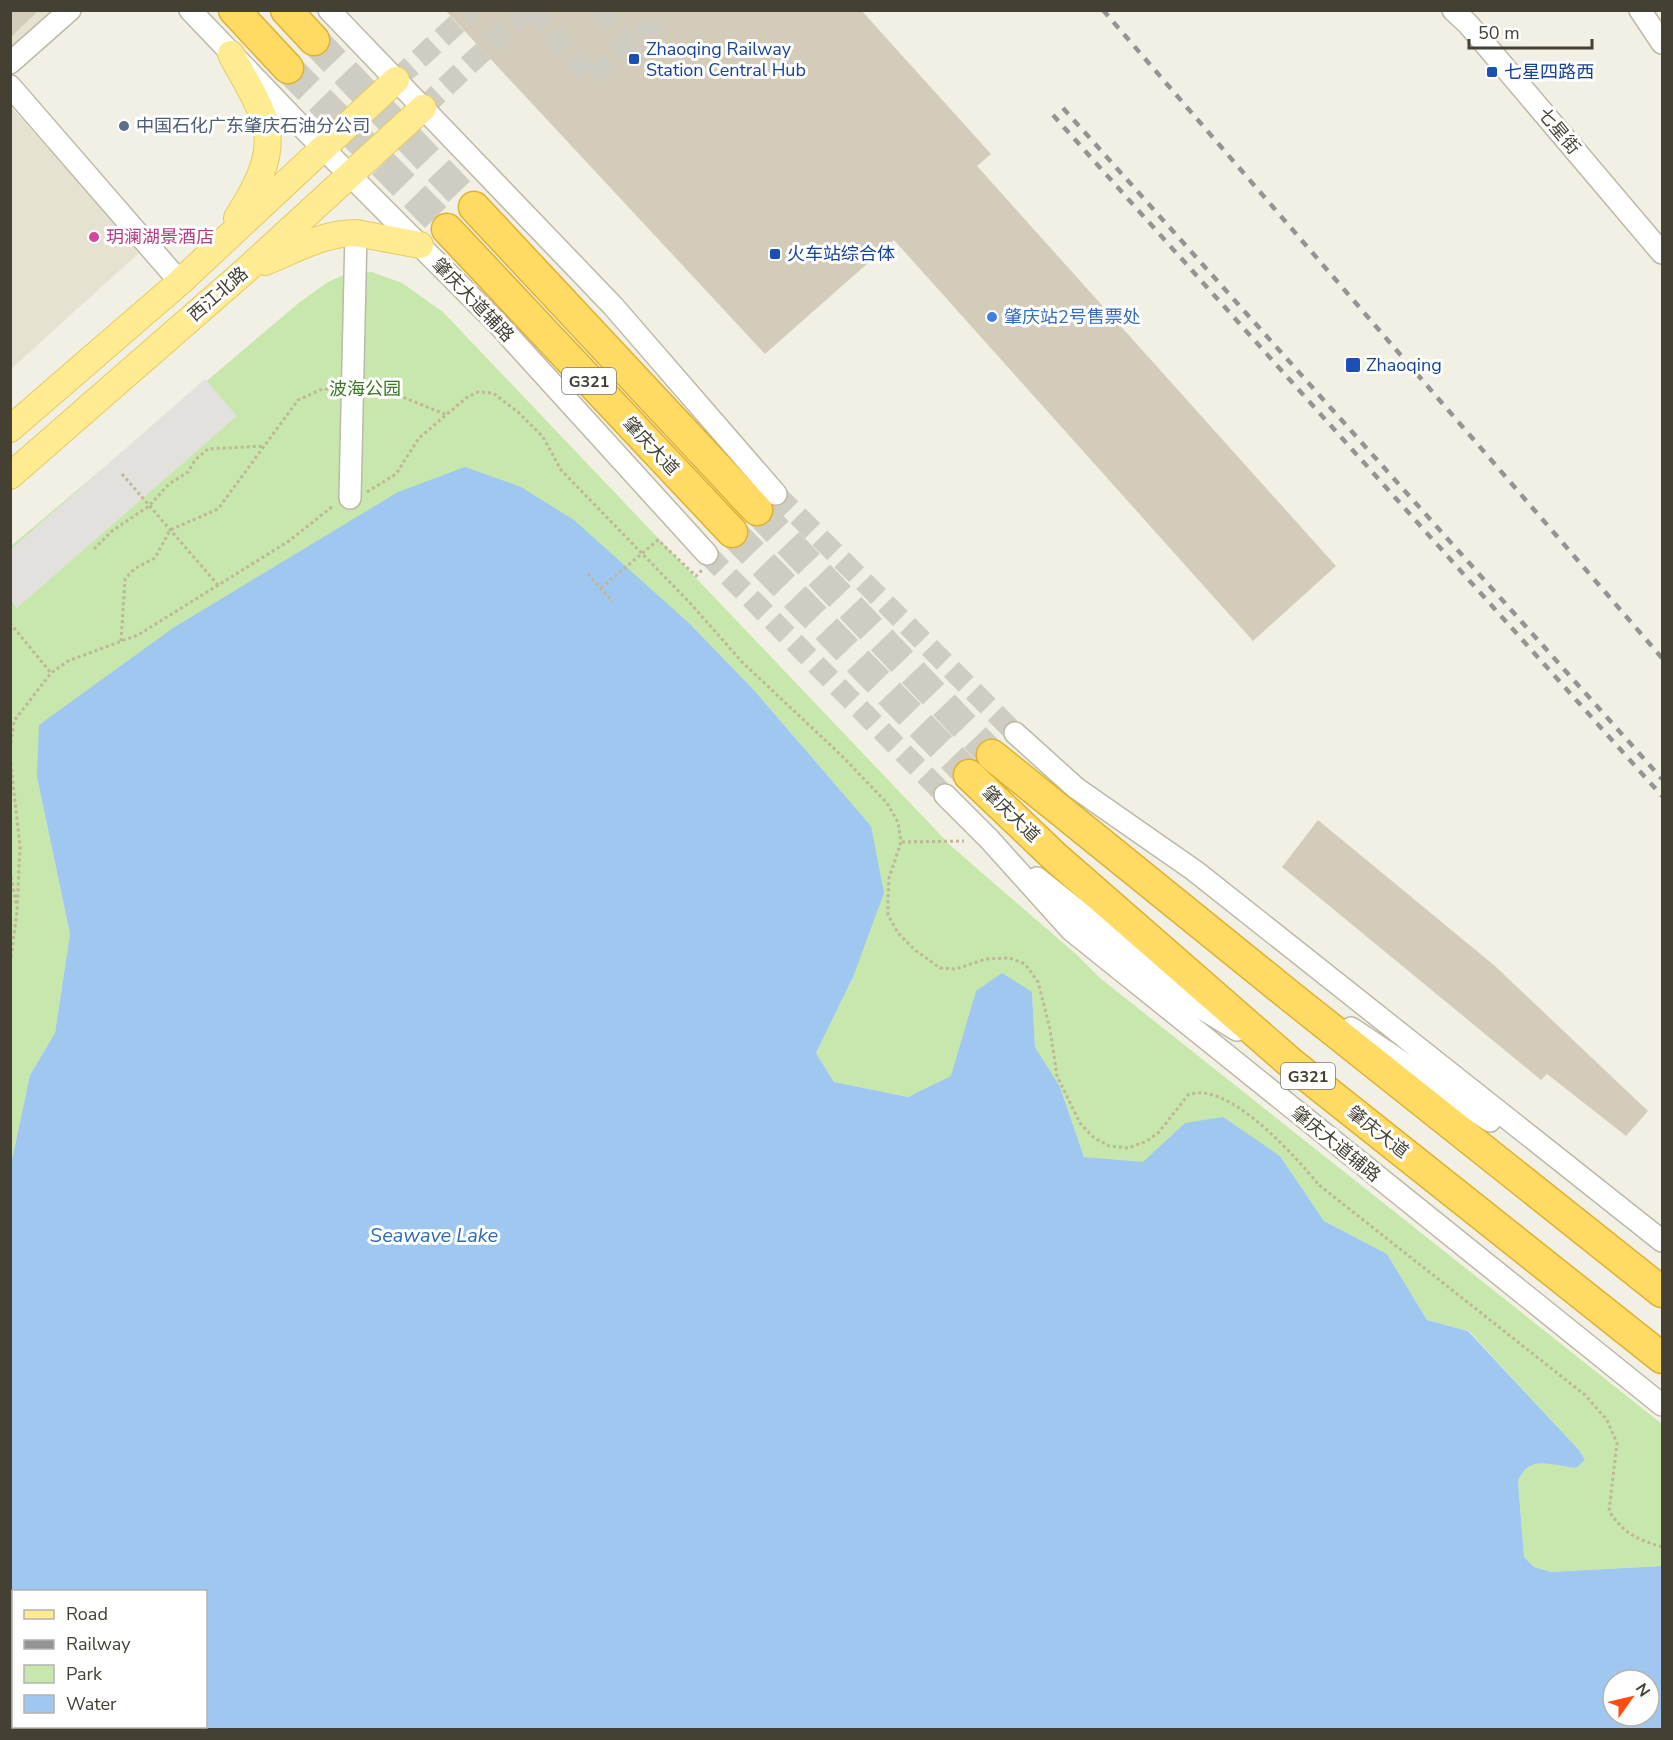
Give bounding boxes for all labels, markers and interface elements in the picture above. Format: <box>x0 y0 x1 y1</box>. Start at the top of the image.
scale bar <box>1469 12 1592 50</box>
text: 50 m <box>1478 21 1520 45</box>
place label: Zhaoqing Railway Station Central Hub <box>646 37 806 82</box>
marker: Zhaoqing Railway Station Central Hub <box>627 52 641 66</box>
place label: 七星四路西 <box>1504 60 1594 84</box>
marker: 七星四路西 <box>1485 65 1499 79</box>
street label: 七星街 <box>1532 103 1586 159</box>
place label: 中国石化广东肇庆石油分公司 <box>136 114 370 138</box>
marker: 中国石化广东肇庆石油分公司 <box>117 119 131 133</box>
place label: 玥澜湖景酒店 <box>106 225 214 249</box>
marker: 玥澜湖景酒店 <box>87 230 101 244</box>
place label: 火车站综合体 <box>787 242 895 266</box>
marker: 火车站综合体 <box>768 247 782 261</box>
street label: 肇庆大道辅路 <box>427 253 519 347</box>
street label: 西江北路 <box>183 261 253 327</box>
place label: 肇庆站2号售票处 <box>1004 305 1141 329</box>
marker: 肇庆站2号售票处 <box>985 310 999 324</box>
place label: Zhaoqing <box>1366 353 1442 377</box>
marker: Zhaoqing <box>1344 356 1362 374</box>
road number: G321 <box>562 368 616 394</box>
park label: 波海公园 <box>329 377 401 401</box>
street label: 肇庆大道 <box>618 411 684 481</box>
street label: 肇庆大道 <box>977 780 1045 848</box>
road number: G321 <box>1281 1063 1335 1089</box>
street label: 肇庆大道 <box>1342 1100 1414 1164</box>
street label: 肇庆大道辅路 <box>1286 1101 1386 1187</box>
water label: Seawave Lake <box>370 1222 499 1249</box>
legend <box>12 1590 207 1728</box>
text: Road <box>66 1602 108 1626</box>
text: Railway <box>66 1632 131 1656</box>
text: Park <box>66 1662 103 1686</box>
north arrow <box>1601 1668 1661 1728</box>
text: N <box>1630 1679 1655 1701</box>
text: Water <box>66 1692 117 1716</box>

